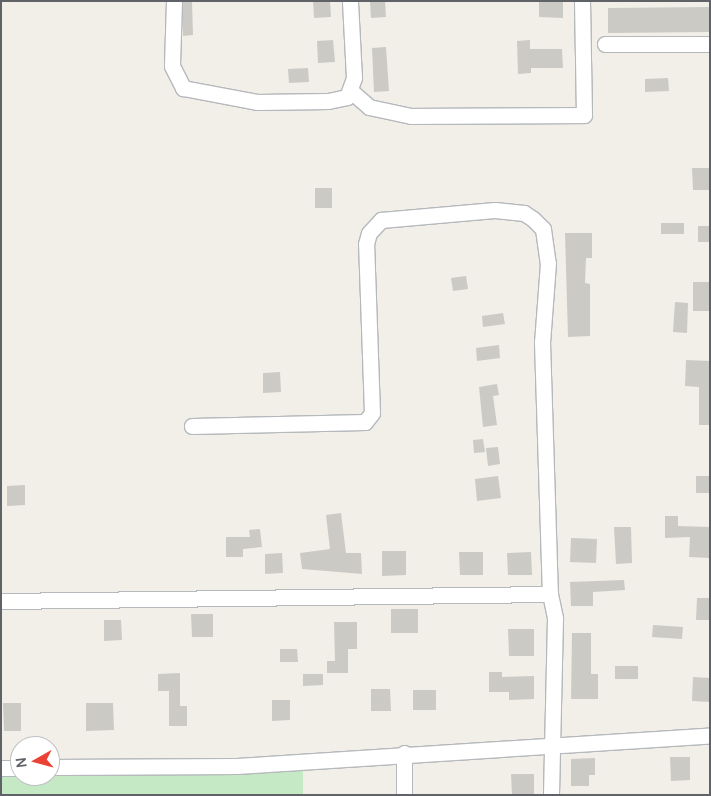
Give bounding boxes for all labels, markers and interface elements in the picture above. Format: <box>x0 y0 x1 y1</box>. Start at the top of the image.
north arrow <box>10 736 60 786</box>
text: N <box>11 757 31 769</box>

